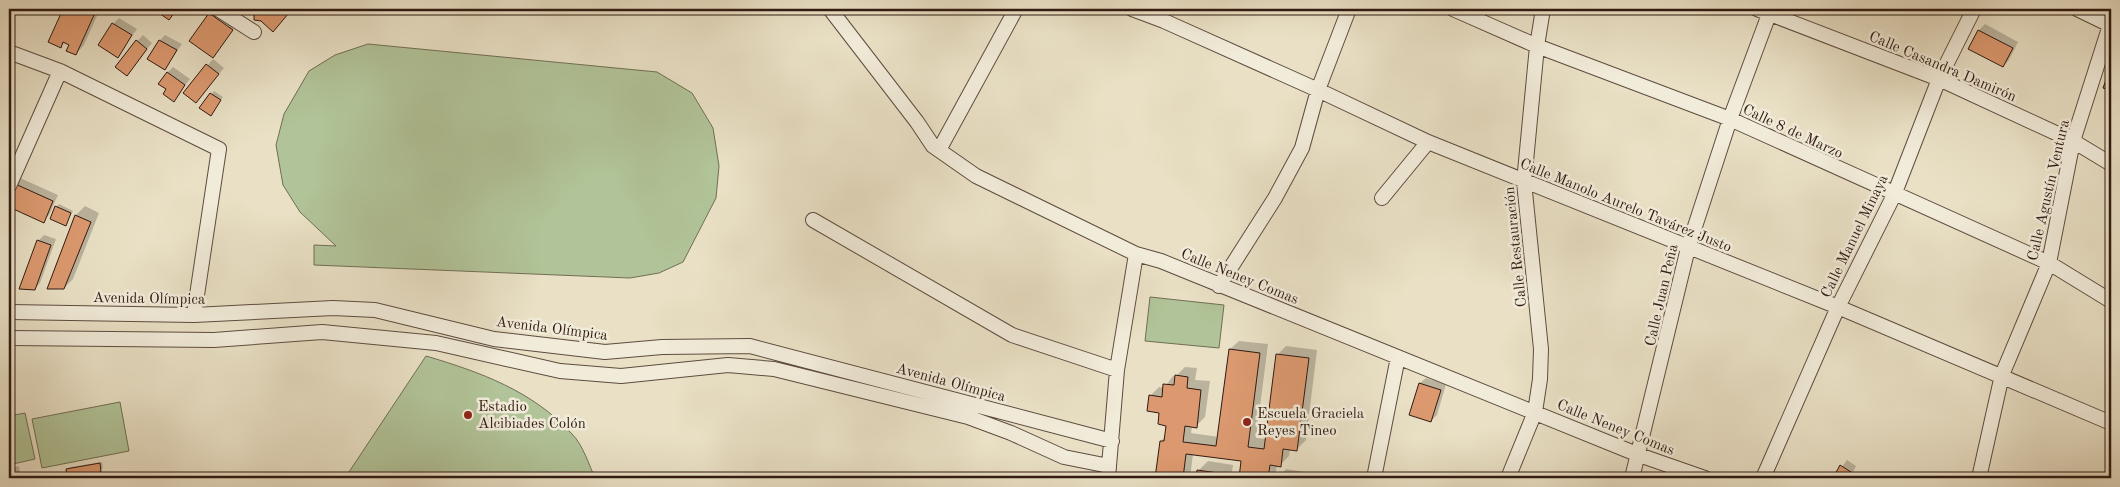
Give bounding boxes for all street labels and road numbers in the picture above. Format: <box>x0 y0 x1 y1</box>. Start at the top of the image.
street label: Calle Casandra Damirón <box>1867 30 2018 105</box>
street label: Calle 8 de Marzo <box>1740 103 1845 162</box>
street label: Calle Agustín Ventura <box>2026 118 2073 262</box>
street label: Calle Manolo Aurelo Tavárez Justo <box>1517 157 1733 256</box>
street label: Calle Manuel Minaya <box>1819 172 1892 300</box>
street label: Calle Restauración <box>1503 186 1530 308</box>
street label: Calle Juan Peña <box>1643 242 1682 348</box>
street label: Calle Neney Comas <box>1178 247 1300 308</box>
street label: Avenida Olímpica <box>93 291 206 308</box>
street label: Avenida Olímpica <box>495 315 609 344</box>
street label: Avenida Olímpica <box>894 362 1007 405</box>
street label: Calle Neney Comas <box>1554 398 1676 459</box>

